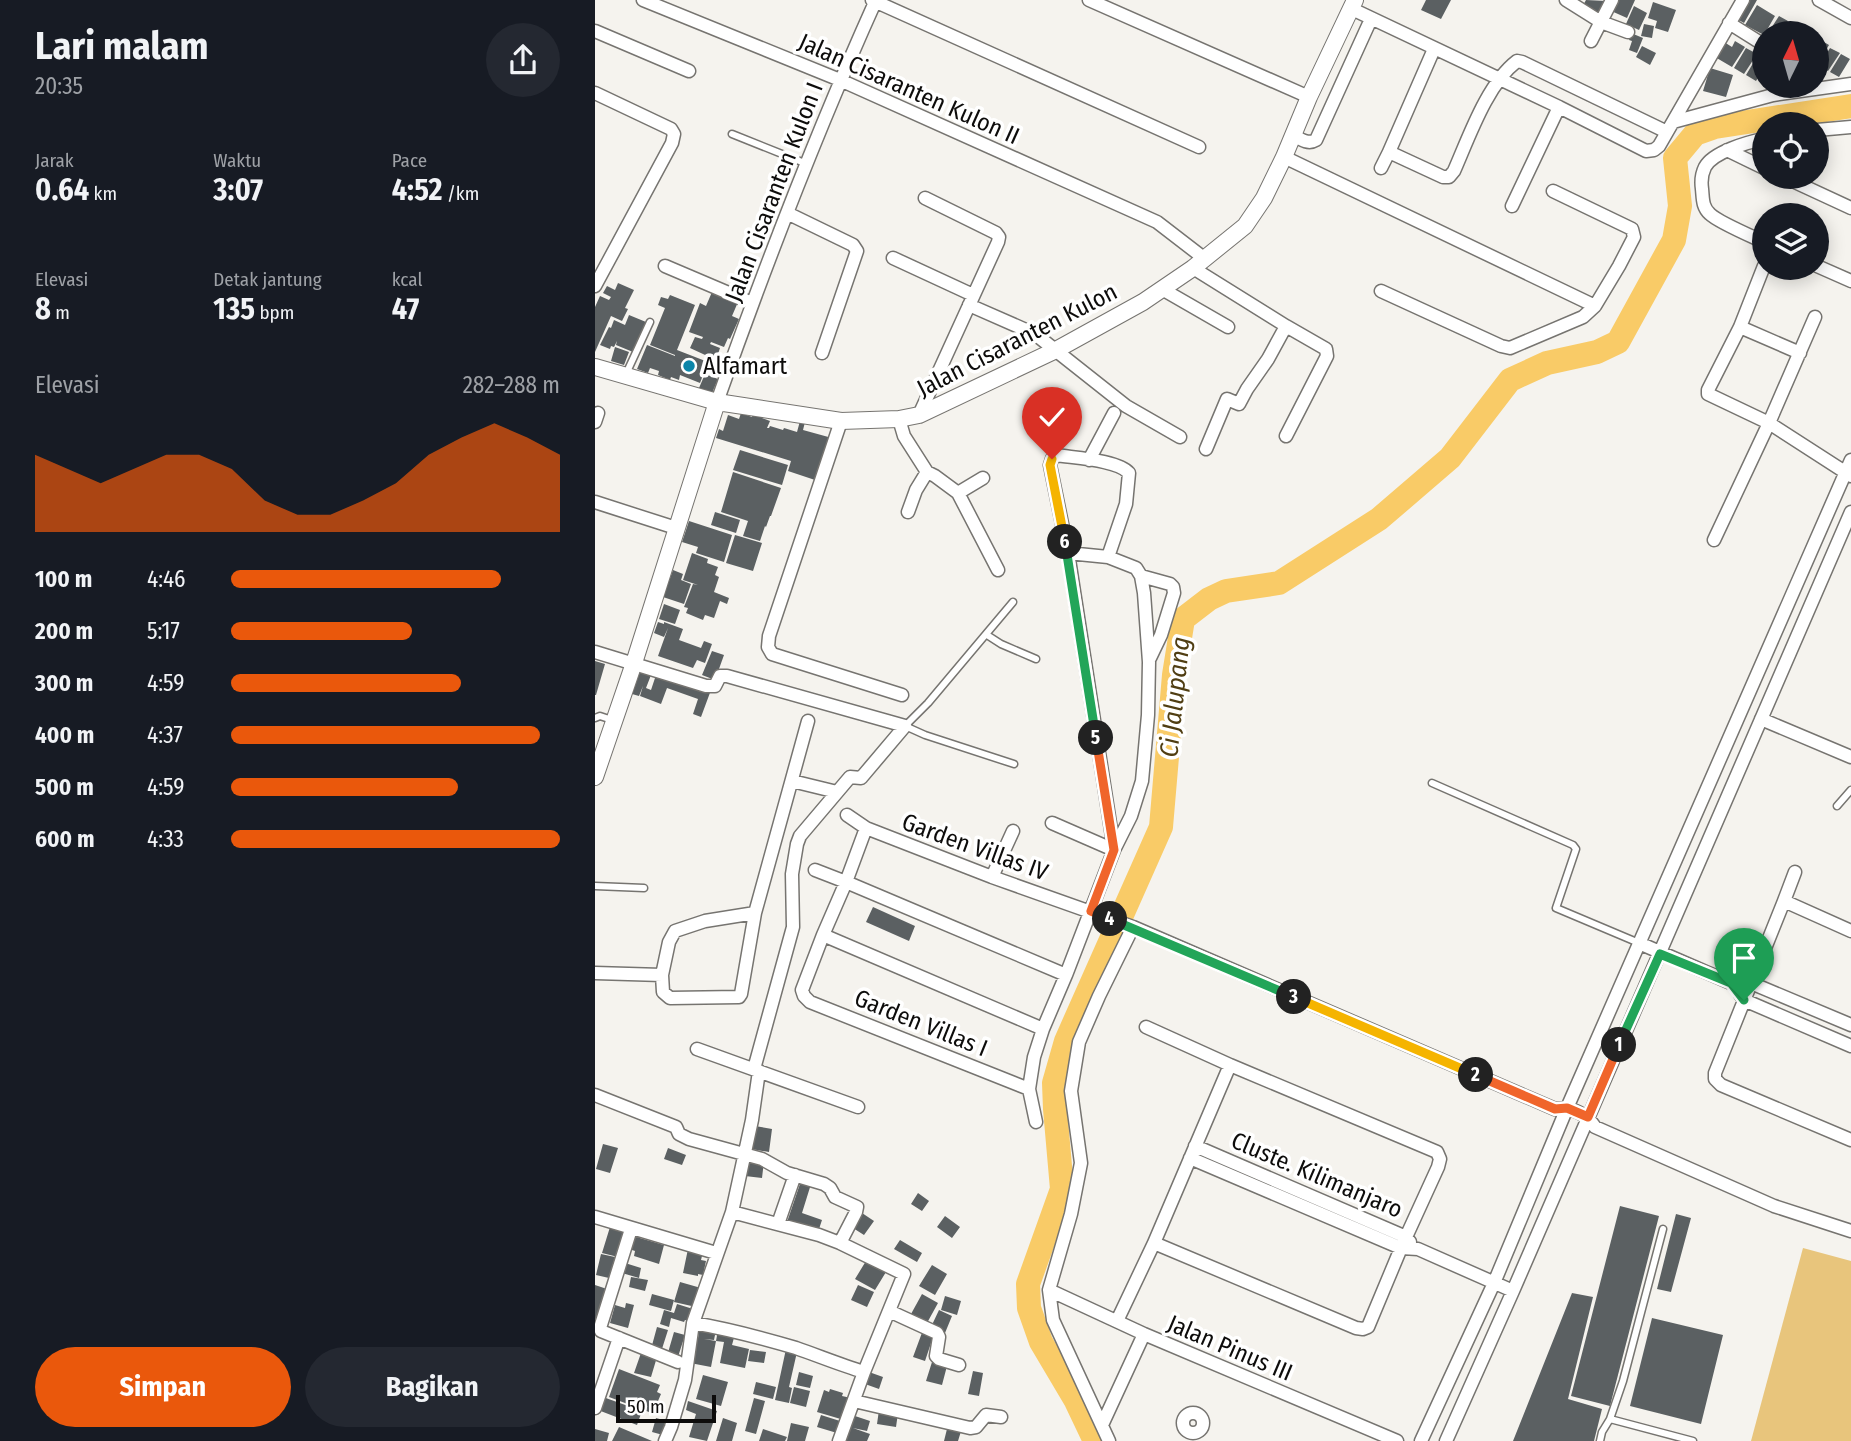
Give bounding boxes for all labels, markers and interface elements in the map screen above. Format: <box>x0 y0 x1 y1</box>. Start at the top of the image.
north arrow <box>1752 21 1829 98</box>
map controls <box>1752 21 1829 280</box>
text: Lari malam <box>35 23 209 69</box>
button: share <box>486 23 560 97</box>
street label: Jalan Cisaranten Kulon II <box>794 28 1024 150</box>
text: 20:35 <box>35 72 83 100</box>
street label: Jalan Cisaranten Kulon I <box>719 78 829 306</box>
button: locate <box>1752 112 1829 189</box>
text: Jarak <box>35 149 74 172</box>
text: Waktu <box>213 149 261 172</box>
text: Pace <box>392 149 427 172</box>
text: 0.64 <box>35 172 89 208</box>
text: 3:07 <box>213 172 263 208</box>
text: 4:52 <box>392 172 442 208</box>
text: km <box>89 182 117 205</box>
text: /km <box>442 182 479 205</box>
button: layers <box>1752 203 1829 280</box>
text: Elevasi <box>35 268 88 291</box>
text: Detak jantung <box>213 268 322 291</box>
text: kcal <box>392 268 422 291</box>
street label: Jalan Cisaranten Kulon <box>912 277 1122 403</box>
text: 8 <box>35 291 51 327</box>
text: 135 <box>213 291 255 327</box>
text: 47 <box>392 291 419 327</box>
text: m <box>51 301 70 324</box>
text: bpm <box>255 301 294 324</box>
place label: Alfamart <box>703 352 787 380</box>
marker: Alfamart <box>681 358 697 374</box>
text: Elevasi <box>35 371 100 399</box>
text: 282–288 m <box>463 371 560 399</box>
pin <box>1022 387 1082 459</box>
icon: check <box>1033 398 1071 436</box>
pin: 6 <box>1047 524 1083 560</box>
text: 6 <box>1060 530 1069 553</box>
text: 100 m <box>35 565 92 593</box>
text: 4:46 <box>147 565 185 593</box>
text: 200 m <box>35 617 93 645</box>
text: 5:17 <box>147 617 180 645</box>
water label: Ci Jalupang <box>1153 635 1197 759</box>
text: 300 m <box>35 669 93 697</box>
text: 4:59 <box>147 669 185 697</box>
pin: 5 <box>1079 720 1113 756</box>
text: 400 m <box>35 721 94 749</box>
text: 4:37 <box>147 721 183 749</box>
text: 5 <box>1091 726 1100 749</box>
text: 500 m <box>35 773 94 801</box>
text: 4:59 <box>147 773 185 801</box>
street label: Garden Villas IV <box>898 808 1052 887</box>
text: 600 m <box>35 825 94 853</box>
text: 4:33 <box>147 825 184 853</box>
pin: 4 <box>1093 902 1127 936</box>
text: 4 <box>1105 907 1114 930</box>
pin <box>1714 928 1774 1000</box>
icon: arrive <box>1725 939 1763 977</box>
pin: 3 <box>1277 979 1311 1014</box>
street label: Garden Villas I <box>850 984 992 1062</box>
text: 3 <box>1289 985 1298 1008</box>
pin: 1 <box>1601 1028 1637 1062</box>
text: 1 <box>1614 1033 1623 1056</box>
pin: 2 <box>1459 1058 1493 1092</box>
text: 2 <box>1471 1063 1480 1086</box>
street label: Cluste. Kilimanjaro <box>1227 1126 1407 1224</box>
street label: Jalan Pinus III <box>1163 1309 1297 1387</box>
button: Simpan <box>35 1347 291 1427</box>
button: Bagikan <box>305 1347 560 1427</box>
scale bar <box>616 1392 716 1424</box>
text: 50 m <box>627 1395 665 1418</box>

